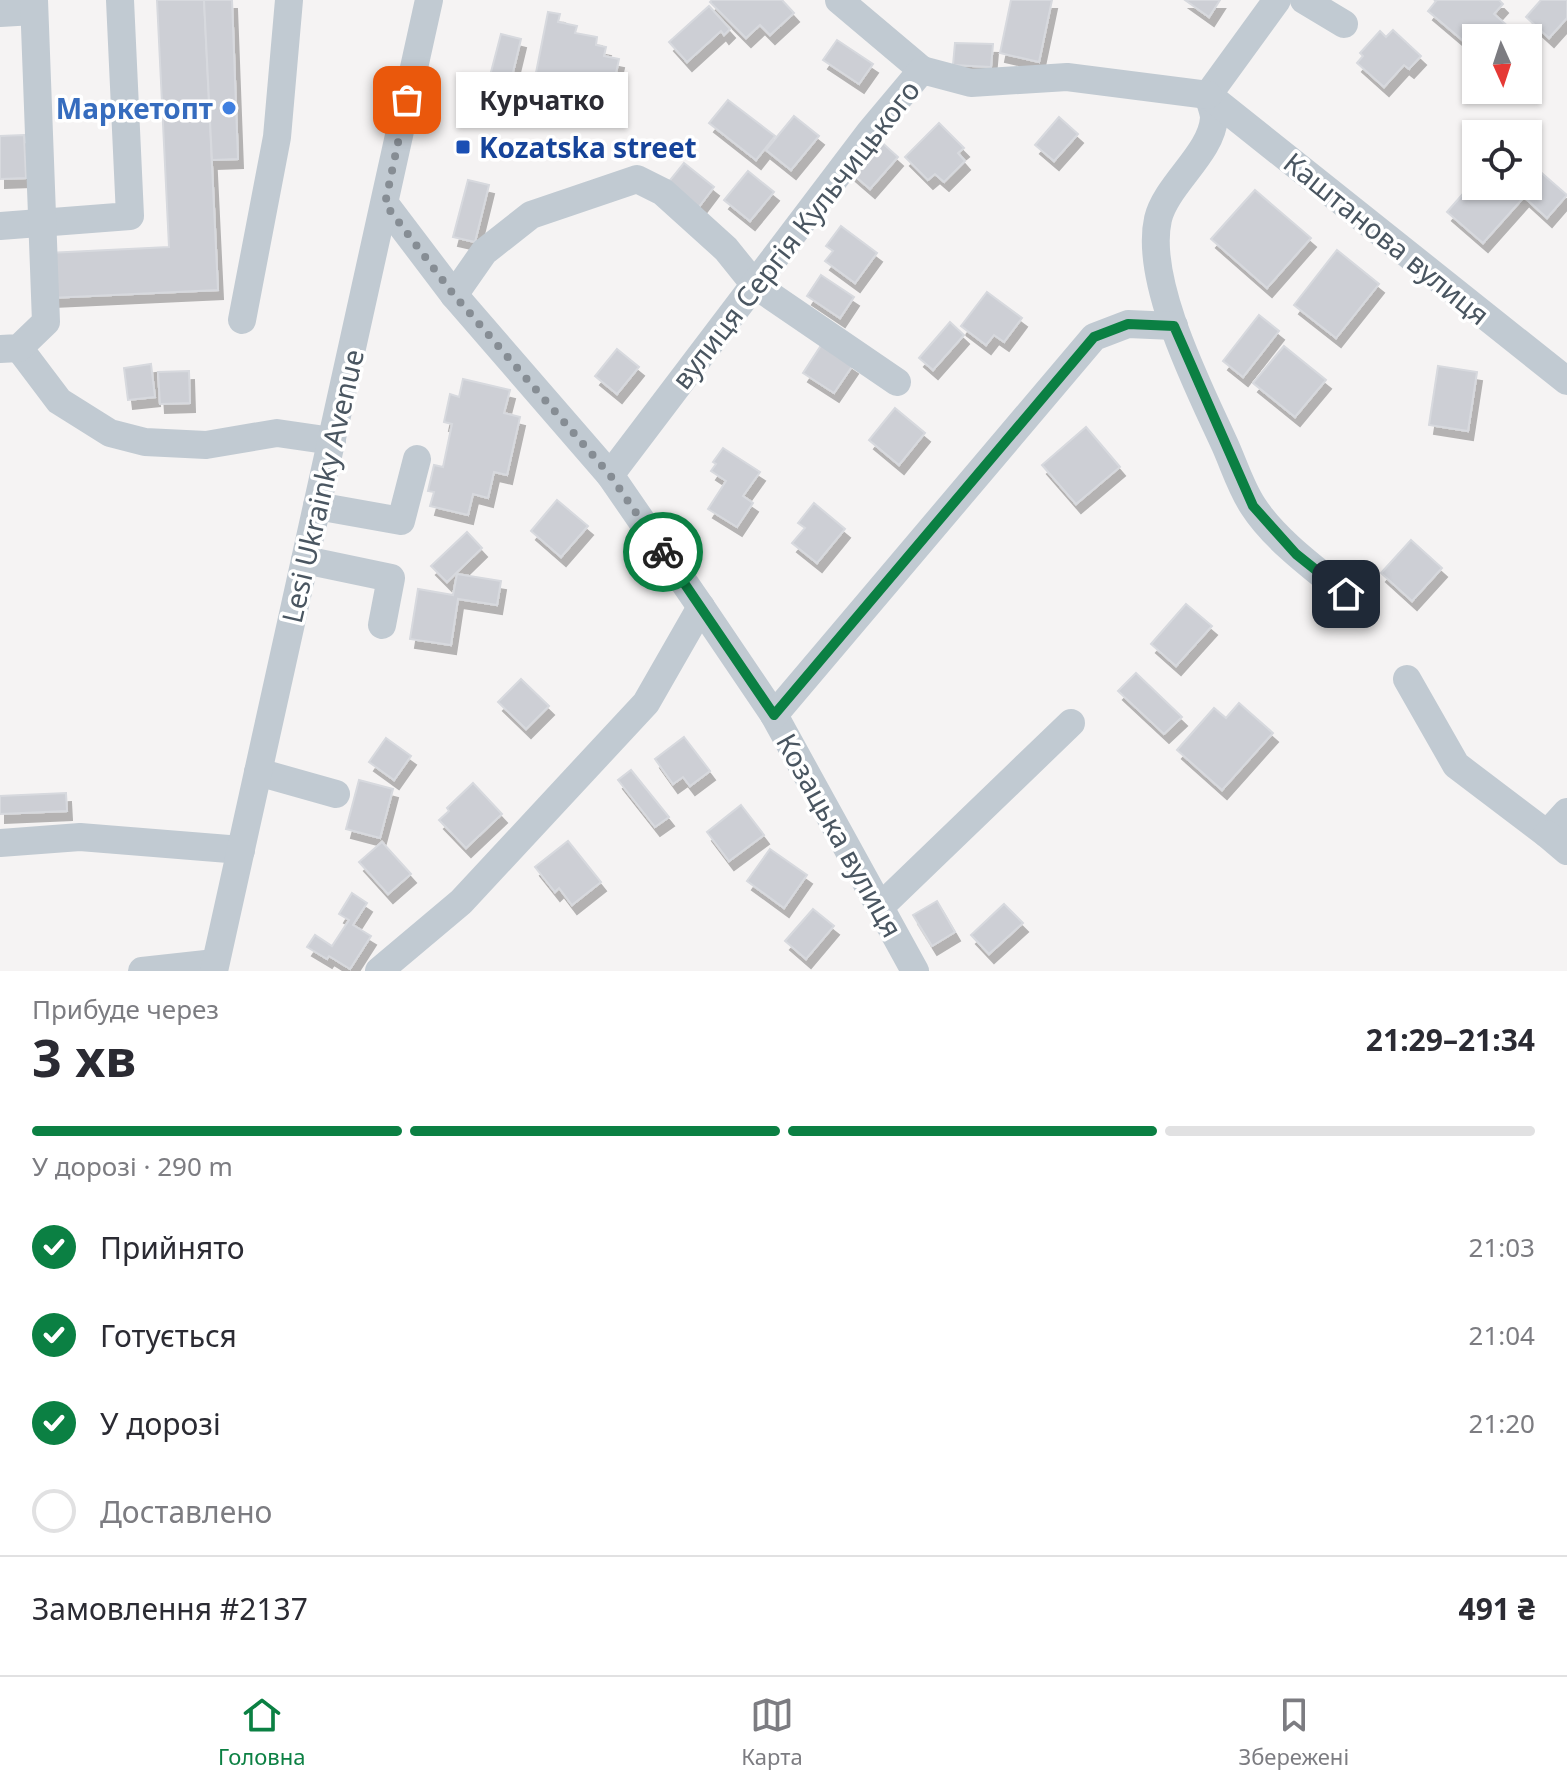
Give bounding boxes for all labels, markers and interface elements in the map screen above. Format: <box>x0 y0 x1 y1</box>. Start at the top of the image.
north arrow <box>1462 24 1542 104</box>
map controls <box>1462 24 1542 200</box>
pin <box>373 66 441 134</box>
callout: Курчатко <box>455 72 627 128</box>
street label: вулиця Сергія Кульчицького <box>662 72 928 396</box>
icon: bag <box>385 78 429 122</box>
text: Курчатко <box>479 82 605 118</box>
place label: Маркетопт <box>56 89 213 127</box>
marker: Маркетопт <box>220 99 238 117</box>
button: locate <box>1462 120 1542 200</box>
place label: Kozatska street <box>479 128 697 166</box>
marker: Kozatska street <box>454 138 472 156</box>
street label: Каштанова вулиця <box>1276 143 1498 333</box>
street label: Lesi Ukrainky Avenue <box>272 345 372 627</box>
courier <box>623 512 703 592</box>
icon: bike <box>641 530 685 574</box>
pin <box>1312 560 1380 628</box>
icon: home <box>1324 572 1368 616</box>
street label: Козацька вулиця <box>768 726 912 944</box>
text: Прибуде через <box>32 991 219 1027</box>
text: 21:29–21:34 <box>1366 1019 1535 1060</box>
text: 3 хв <box>32 1021 136 1092</box>
text: У дорозі · 290 m <box>32 1148 233 1184</box>
icon: check <box>32 1225 76 1269</box>
text: Прийнято <box>100 1227 245 1268</box>
text: 21:03 <box>1469 1229 1535 1265</box>
icon: check <box>32 1313 76 1357</box>
text: Готується <box>100 1315 237 1356</box>
text: 21:04 <box>1469 1317 1535 1353</box>
icon: check <box>32 1401 76 1445</box>
text: У дорозі <box>100 1403 221 1444</box>
text: 21:20 <box>1469 1405 1535 1441</box>
text: Доставлено <box>100 1491 272 1532</box>
text: Замовлення #2137 <box>32 1588 308 1629</box>
text: 491 ₴ <box>1459 1588 1535 1629</box>
tab: Головна <box>218 1693 305 1771</box>
tab: Карта <box>741 1693 803 1771</box>
tab: Збережені <box>1238 1693 1349 1771</box>

